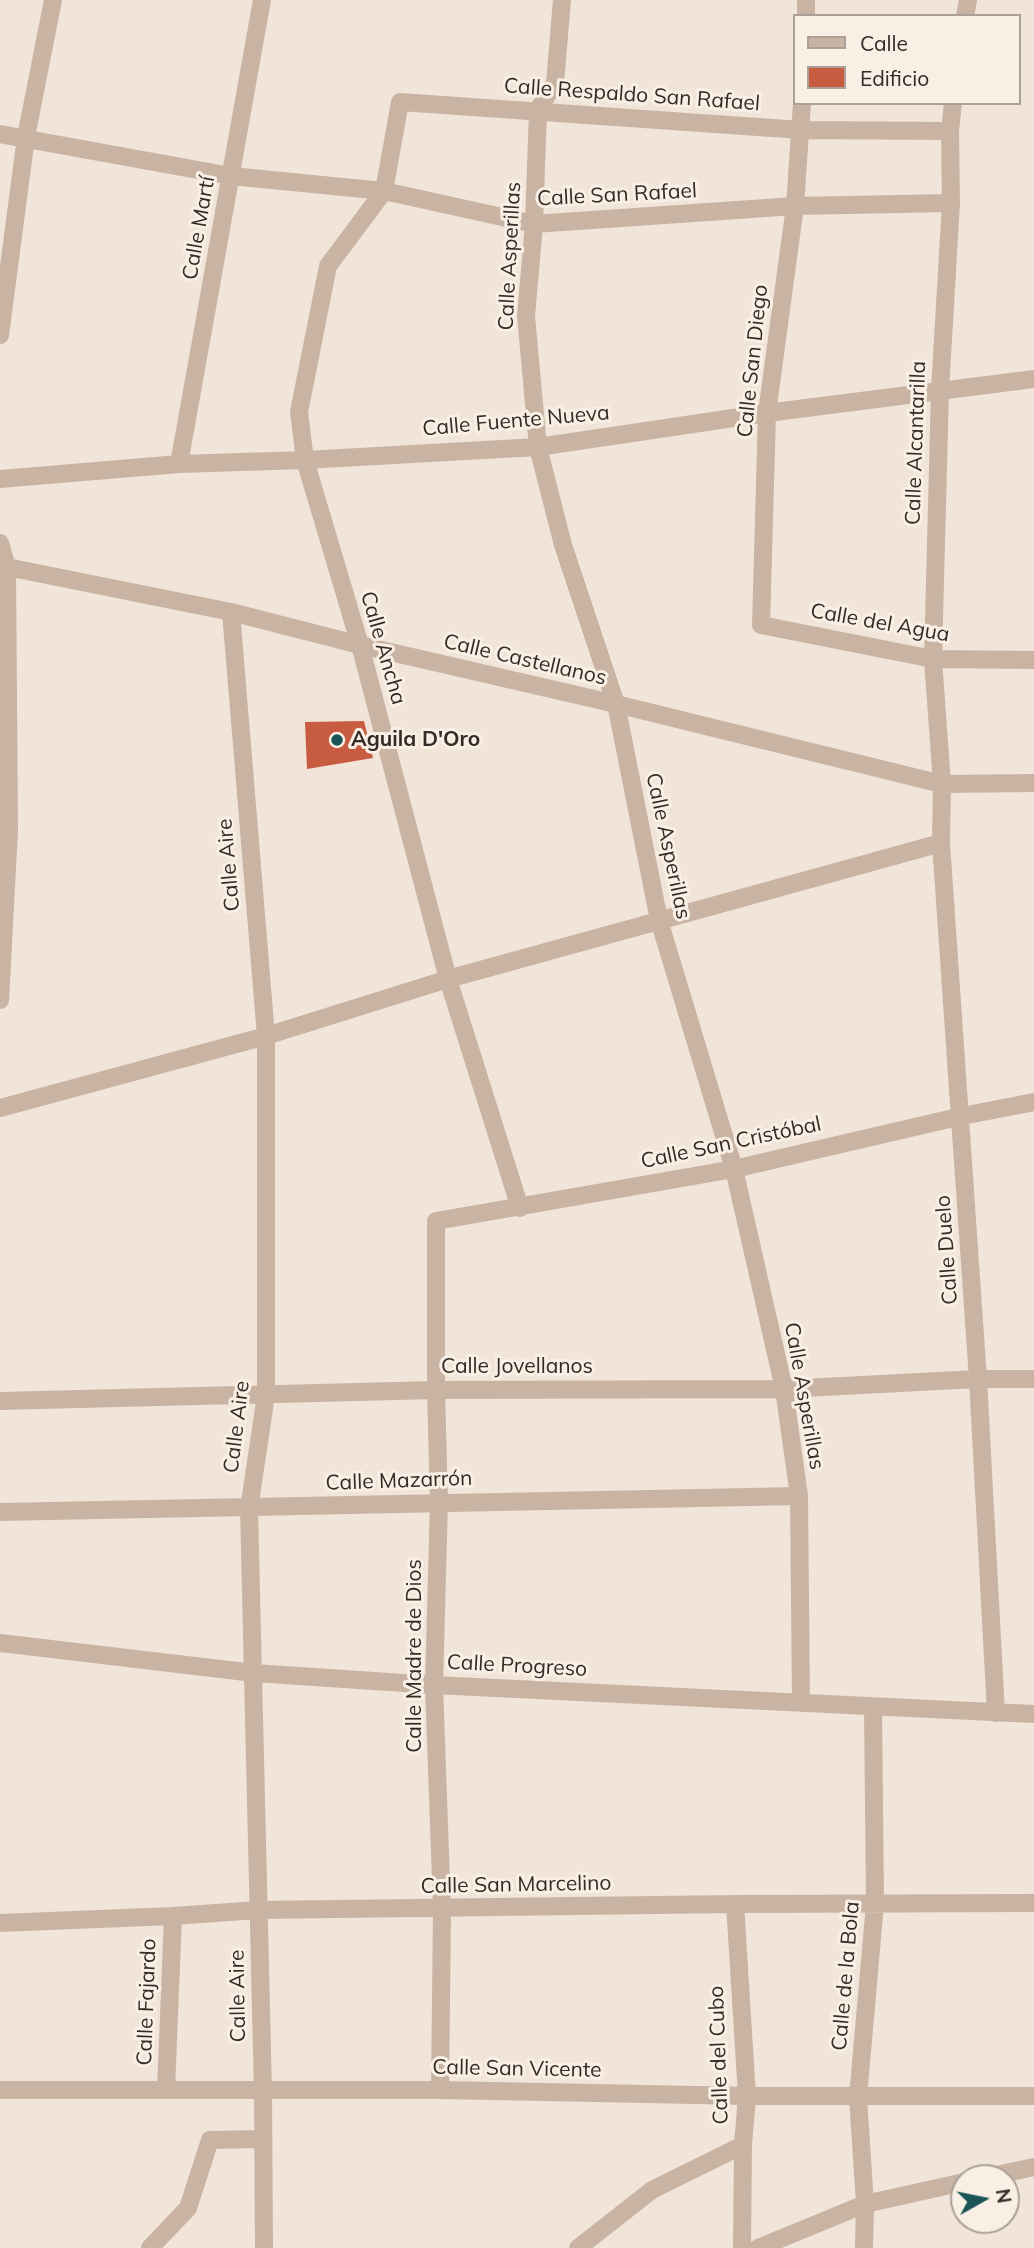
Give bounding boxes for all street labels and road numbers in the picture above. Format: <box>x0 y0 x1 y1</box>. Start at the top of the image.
street label: Calle Respaldo San Rafael <box>503 73 761 117</box>
street label: Calle Martí <box>178 174 220 282</box>
street label: Calle San Rafael <box>536 178 698 212</box>
street label: Calle Asperillas <box>494 181 526 331</box>
street label: Calle San Diego <box>732 283 774 439</box>
street label: Calle Alcantarilla <box>901 360 931 526</box>
street label: Calle Fuente Nueva <box>421 400 611 442</box>
street label: Calle Ancha <box>355 589 411 707</box>
street label: Calle del Agua <box>809 598 951 648</box>
street label: Calle Castellanos <box>441 629 609 691</box>
street label: Calle Asperillas <box>640 771 696 921</box>
street label: Calle Aire <box>212 818 246 912</box>
street label: Calle San Cristóbal <box>639 1112 823 1174</box>
street label: Calle Duelo <box>931 1194 963 1306</box>
street label: Calle Asperillas <box>779 1320 829 1472</box>
street label: Calle Jovellanos <box>441 1354 593 1380</box>
street label: Calle Aire <box>219 1379 255 1475</box>
street label: Calle Mazarrón <box>325 1466 473 1496</box>
street label: Calle Madre de Dios <box>402 1559 428 1753</box>
street label: Calle Progreso <box>446 1650 588 1682</box>
street label: Calle San Marcelino <box>420 1871 612 1899</box>
street label: Calle de la Bola <box>827 1900 865 2052</box>
street label: Calle Fajardo <box>132 1938 162 2066</box>
street label: Calle Aire <box>225 1949 251 2043</box>
street label: Calle del Cubo <box>704 1985 734 2125</box>
street label: Calle San Vicente <box>432 2055 602 2083</box>

